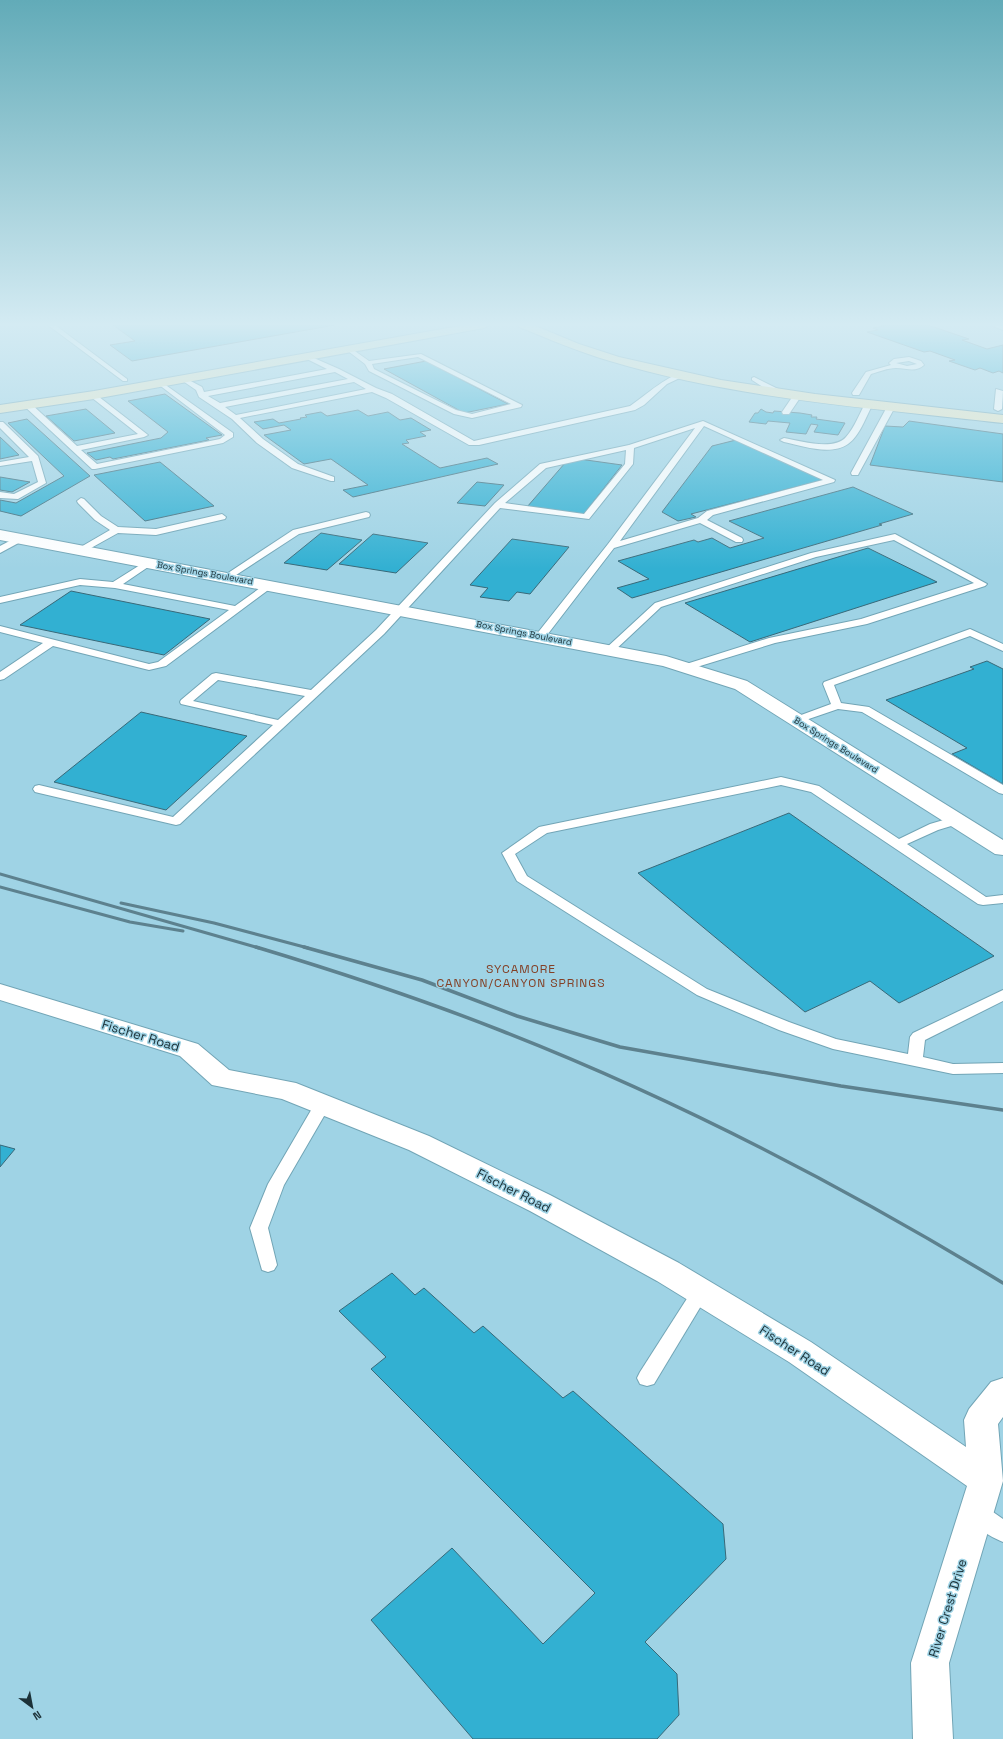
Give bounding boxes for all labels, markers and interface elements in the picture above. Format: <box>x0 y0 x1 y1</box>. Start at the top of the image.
street label: Box Springs Boulevard <box>156 559 254 587</box>
street label: Box Springs Boulevard <box>475 618 573 648</box>
street label: Box Springs Boulevard <box>792 714 881 776</box>
district label: SYCAMORE CANYON/CANYON SPRINGS <box>436 961 606 991</box>
street label: Fischer Road <box>100 1016 182 1055</box>
street label: Fischer Road <box>474 1165 554 1216</box>
street label: Fischer Road <box>756 1321 833 1380</box>
street label: River Crest Drive <box>924 1557 971 1659</box>
north arrow <box>12 1687 52 1727</box>
text: N <box>30 1708 44 1723</box>

